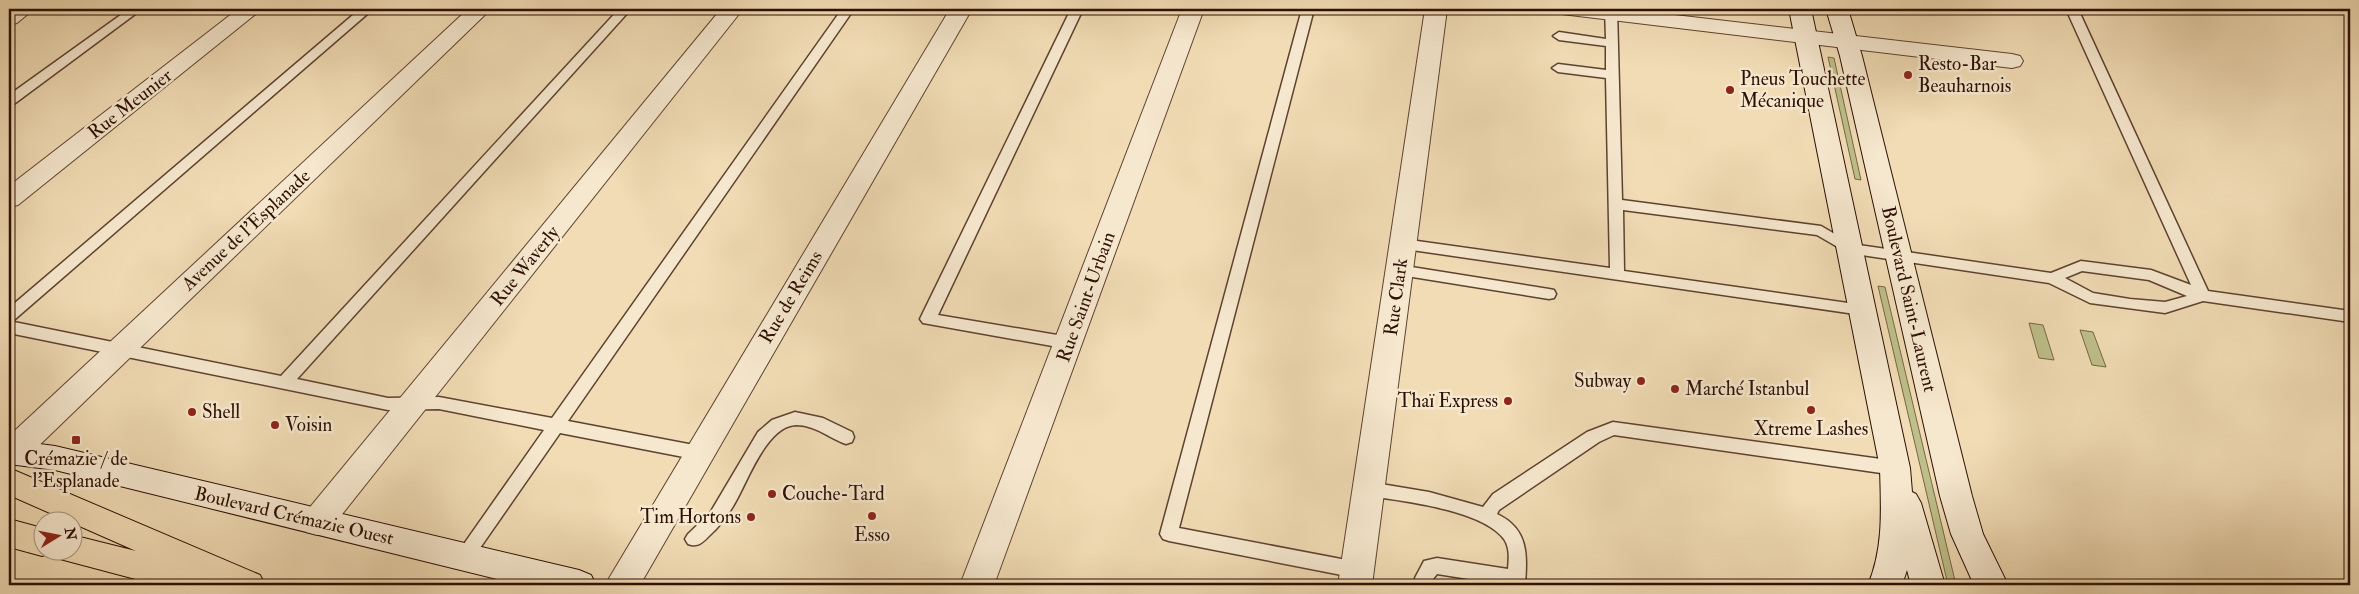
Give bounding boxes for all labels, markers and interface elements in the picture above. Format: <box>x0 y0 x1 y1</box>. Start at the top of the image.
place label: Resto-Bar Beauharnois <box>1918 52 2011 98</box>
street label: Rue Meunier <box>83 64 177 144</box>
place label: Pneus Touchette Mécanique <box>1740 67 1865 113</box>
marker: Resto-Bar Beauharnois <box>1902 69 1914 81</box>
marker: Pneus Touchette Mécanique <box>1724 84 1736 96</box>
street label: Avenue de l'Esplanade <box>176 164 316 297</box>
street label: Boulevard Saint-Laurent <box>1876 204 1942 394</box>
street label: Rue Waverly <box>485 220 565 311</box>
street label: Rue Saint-Urbain <box>1051 228 1121 365</box>
street label: Rue de Reims <box>754 246 828 348</box>
street label: Rue Clark <box>1379 257 1413 337</box>
place label: Subway <box>1574 369 1632 393</box>
marker: Subway <box>1635 375 1647 387</box>
place label: Marché Istanbul <box>1685 377 1810 401</box>
marker: Marché Istanbul <box>1669 383 1681 395</box>
place label: Thaï Express <box>1397 389 1498 414</box>
marker: Thaï Express <box>1502 395 1514 407</box>
place label: Shell <box>202 400 240 424</box>
marker: Xtreme Lashes <box>1805 404 1817 416</box>
marker: Shell <box>186 406 198 418</box>
place label: Voisin <box>285 413 333 437</box>
place label: Xtreme Lashes <box>1754 417 1868 441</box>
marker: Voisin <box>269 419 281 431</box>
marker: Crémazie / de l'Esplanade <box>70 434 82 446</box>
place label: Crémazie / de l'Esplanade <box>24 447 128 494</box>
street label: Boulevard Crémazie Ouest <box>192 481 396 551</box>
place label: Couche-Tard <box>782 482 885 506</box>
marker: Couche-Tard <box>766 488 778 500</box>
place label: Tim Hortons <box>640 505 741 529</box>
marker: Esso <box>866 510 878 522</box>
marker: Tim Hortons <box>745 511 757 523</box>
north arrow <box>32 512 82 562</box>
place label: Esso <box>854 523 890 547</box>
text: N <box>61 525 80 542</box>

